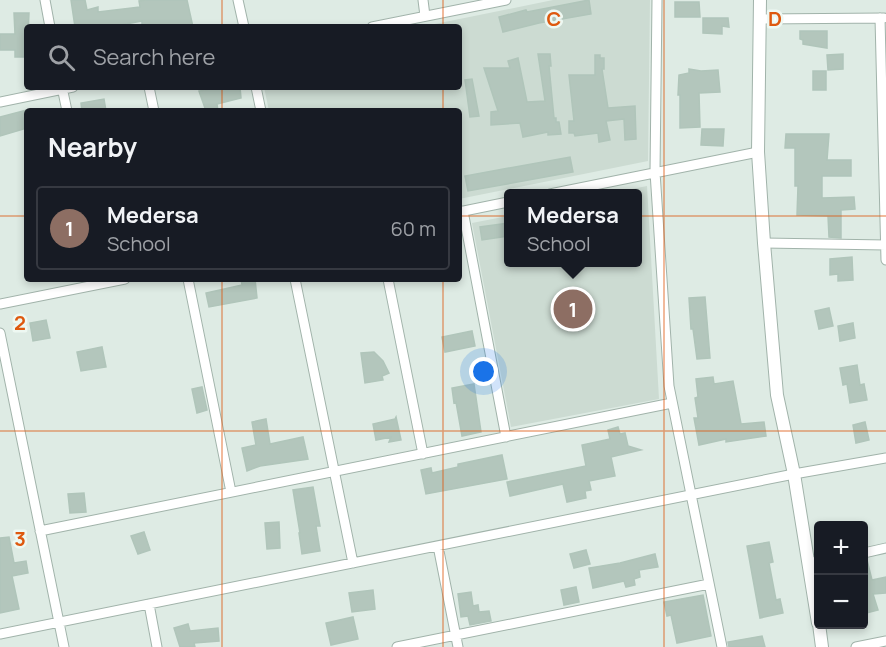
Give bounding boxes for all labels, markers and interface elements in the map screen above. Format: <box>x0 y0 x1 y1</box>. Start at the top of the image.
text: C <box>547 5 561 32</box>
text: D <box>768 5 782 32</box>
search box <box>24 24 462 90</box>
icon: search <box>45 41 78 74</box>
text: Search here <box>93 42 215 72</box>
text: Nearby <box>48 129 137 165</box>
popup <box>504 189 642 267</box>
text: Medersa <box>107 200 199 230</box>
text: Medersa <box>527 200 619 230</box>
text: 1 <box>65 215 74 242</box>
text: 60 m <box>390 215 436 242</box>
text: School <box>107 230 171 257</box>
text: School <box>527 230 591 257</box>
pin: 1 <box>554 286 592 332</box>
text: 2 <box>14 309 26 336</box>
your location <box>469 357 498 386</box>
map controls <box>814 521 868 629</box>
button: + <box>814 521 868 575</box>
text: 3 <box>14 525 26 552</box>
button: − <box>814 575 868 629</box>

